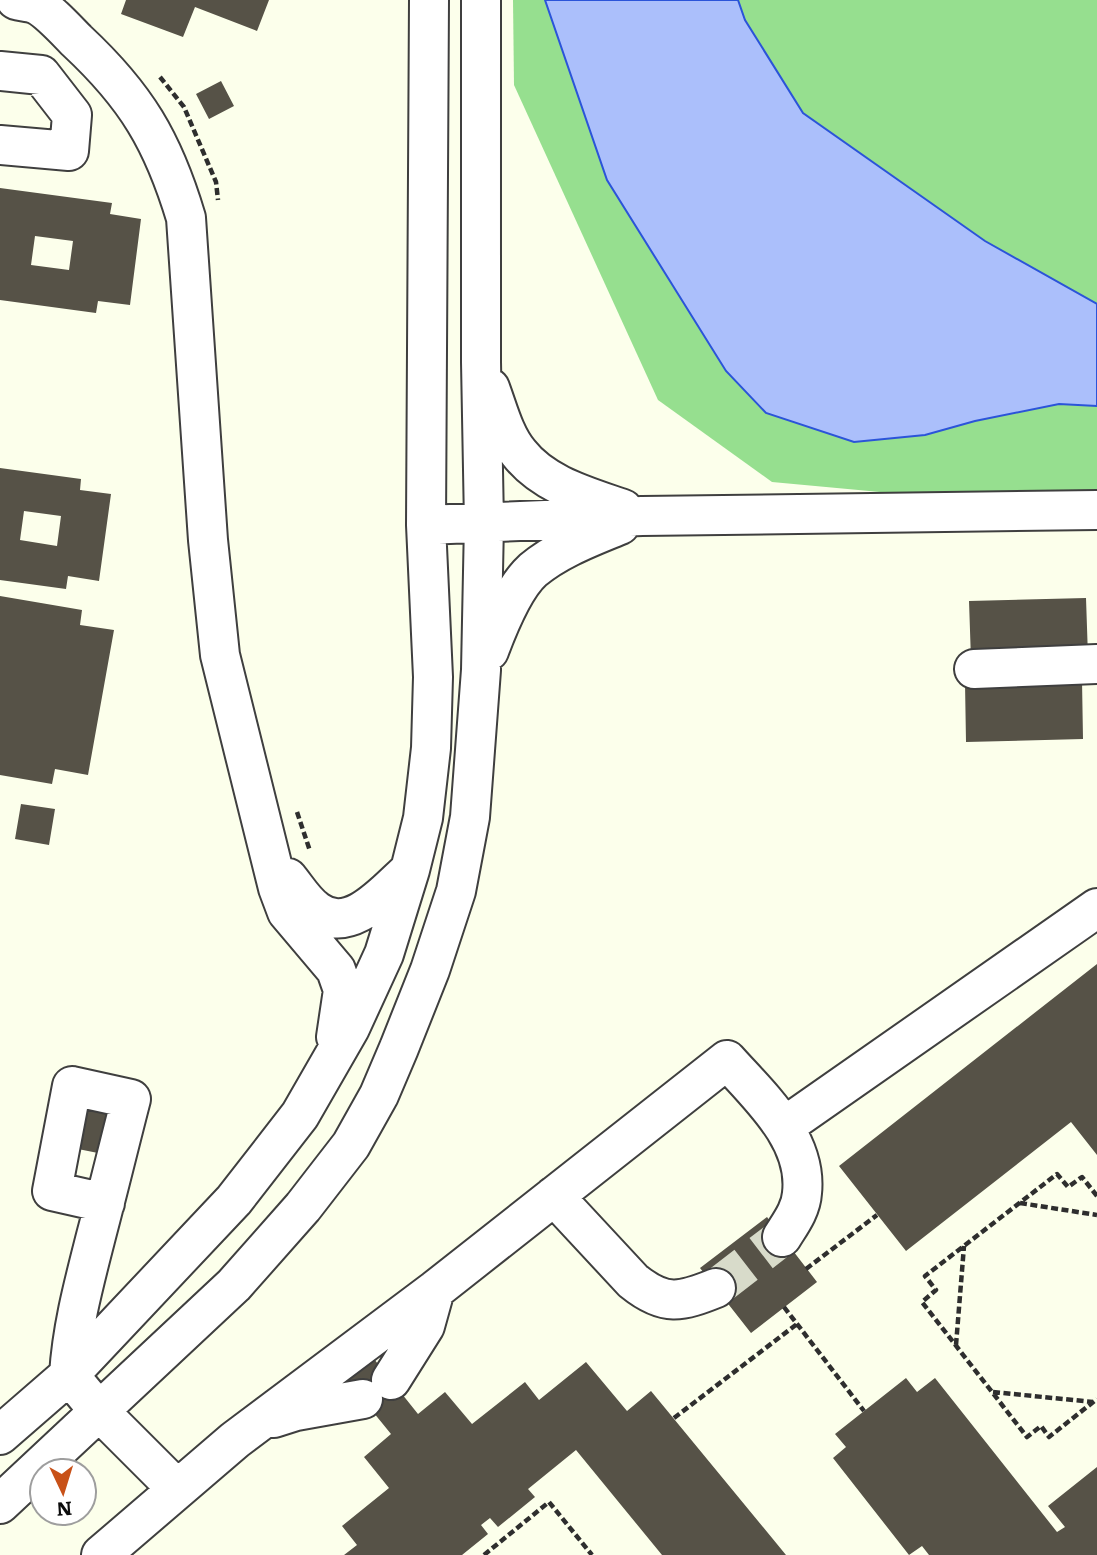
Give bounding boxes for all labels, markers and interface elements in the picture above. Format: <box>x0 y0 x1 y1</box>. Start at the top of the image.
north arrow <box>28 1457 98 1527</box>
text: N <box>55 1495 73 1524</box>

